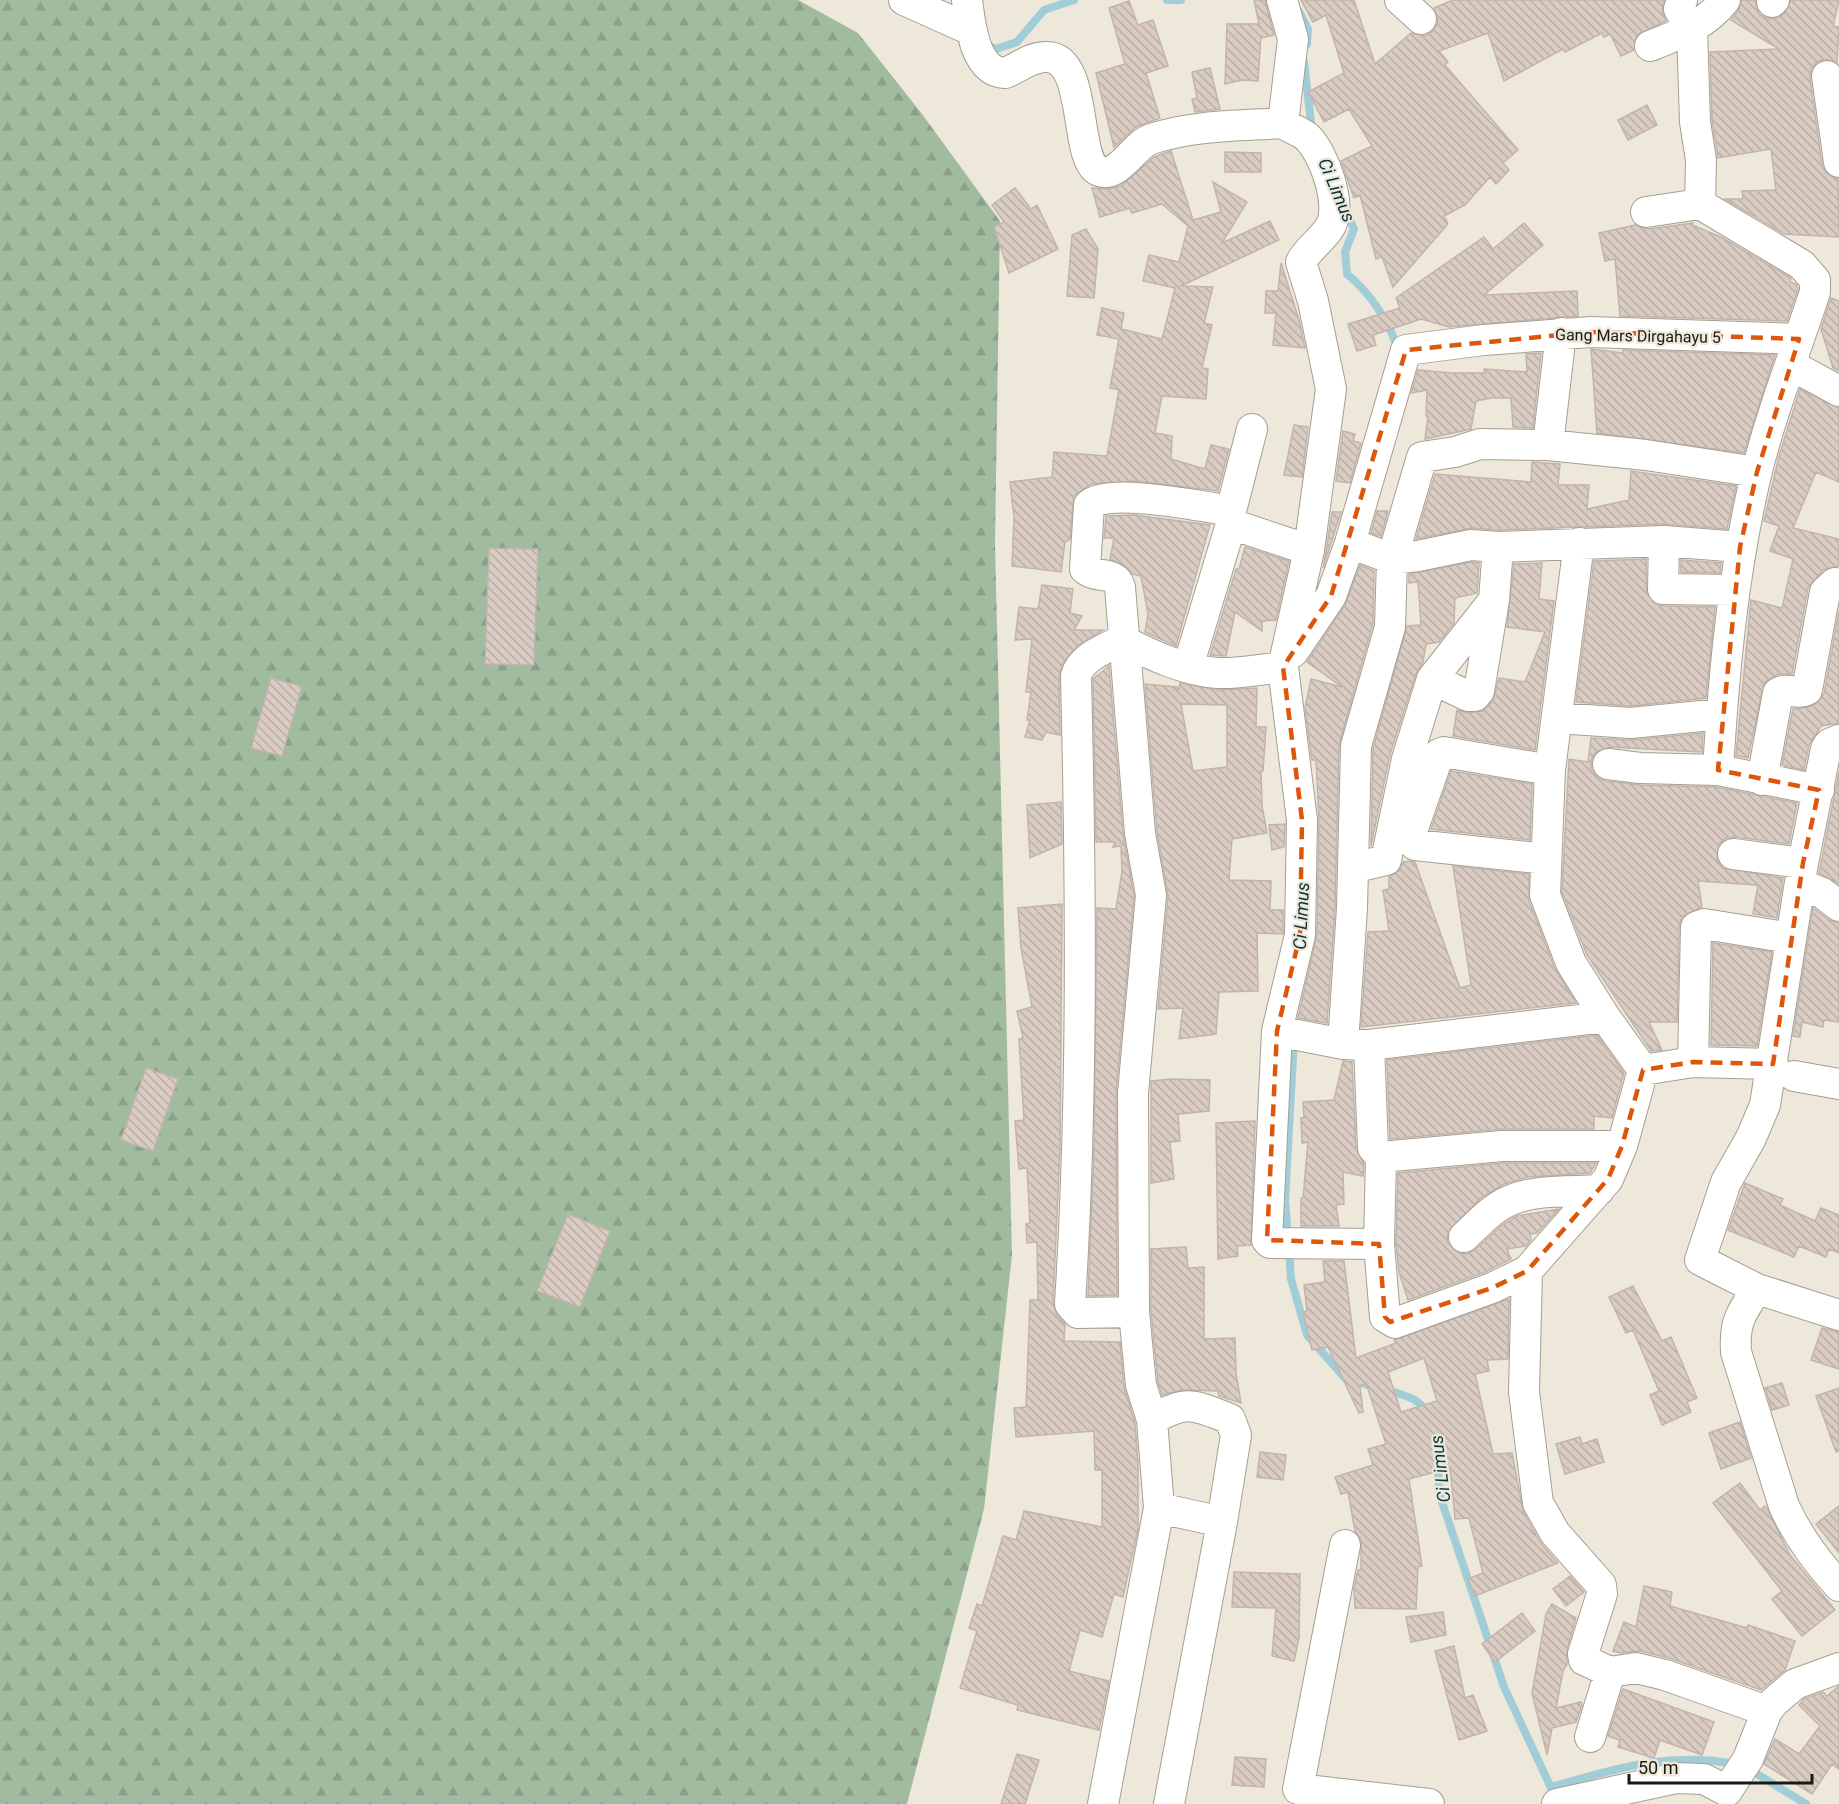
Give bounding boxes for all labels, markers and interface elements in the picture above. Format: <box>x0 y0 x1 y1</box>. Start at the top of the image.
water label: Ci Limus <box>1314 155 1360 225</box>
street label: Gang Mars Dirgahayu 5 <box>1555 325 1721 347</box>
water label: Ci Limus <box>1289 882 1313 950</box>
water label: Ci Limus <box>1425 1434 1455 1504</box>
scale bar <box>1629 1747 1812 1785</box>
text: 50 m <box>1638 1757 1678 1778</box>

